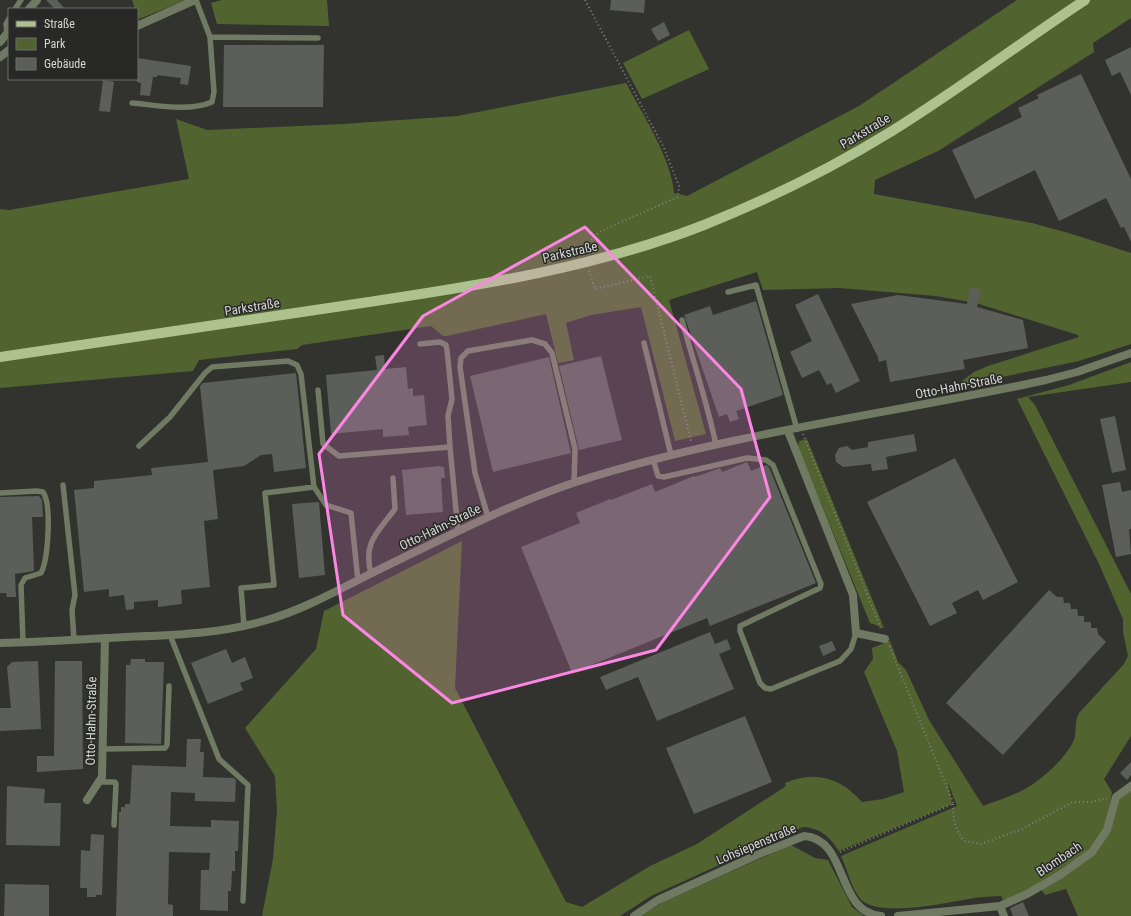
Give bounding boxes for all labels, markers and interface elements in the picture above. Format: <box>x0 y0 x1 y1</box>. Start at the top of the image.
legend <box>8 8 138 80</box>
text: Straße <box>44 17 75 31</box>
text: Park <box>44 37 66 51</box>
text: Gebäude <box>44 57 86 71</box>
street label: Parkstraße <box>837 110 893 152</box>
street label: Parkstraße <box>541 238 599 266</box>
street label: Parkstraße <box>223 295 281 319</box>
street label: Otto-Hahn-Straße <box>914 370 1004 402</box>
street label: Otto-Hahn-Straße <box>397 501 483 553</box>
street label: Otto-Hahn-Straße <box>83 677 99 765</box>
street label: Lohsiepenstraße <box>714 820 798 868</box>
street label: Blombach <box>1034 838 1084 880</box>

